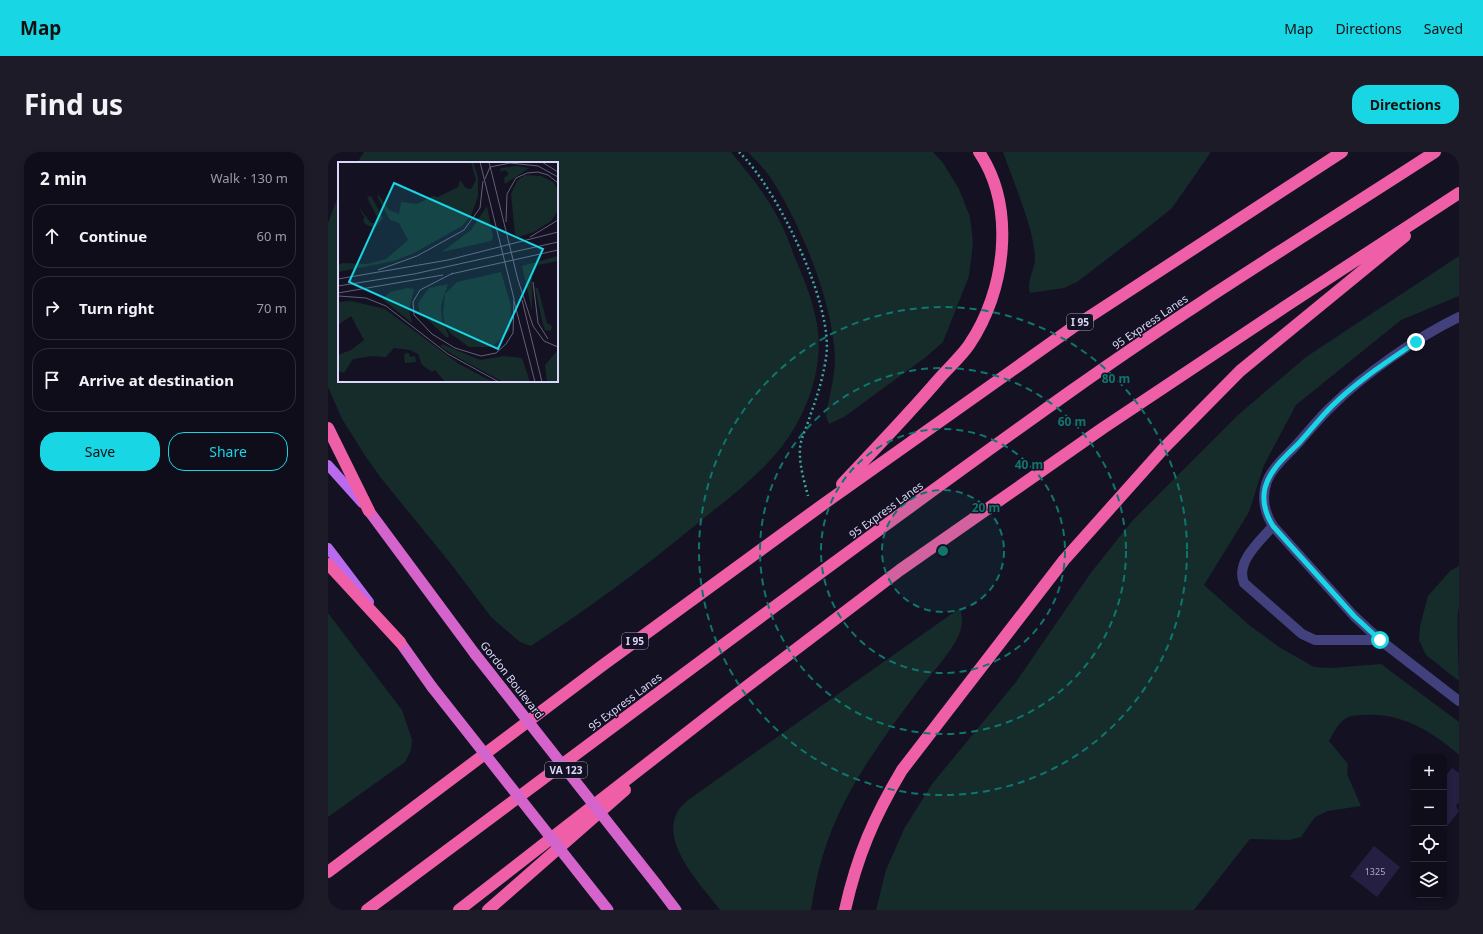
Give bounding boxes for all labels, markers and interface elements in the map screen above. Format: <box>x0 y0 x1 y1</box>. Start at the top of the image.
text: Map <box>20 15 61 41</box>
text: Map <box>1284 19 1313 38</box>
text: Directions <box>1335 19 1402 38</box>
text: Saved <box>1424 19 1463 38</box>
text: Find us <box>24 85 123 123</box>
button: Directions <box>1352 85 1459 124</box>
inset map <box>338 162 558 382</box>
text: 2 min <box>40 167 87 190</box>
text: Walk · 130 m <box>210 169 288 187</box>
icon: ahead <box>41 225 63 247</box>
text: Continue <box>79 226 147 246</box>
text: 60 m <box>257 227 287 245</box>
street label: 95 Express Lanes <box>1109 291 1191 352</box>
icon: right <box>41 297 63 319</box>
text: Turn right <box>79 298 154 318</box>
text: 70 m <box>257 299 287 317</box>
road number: I 95 <box>1067 314 1093 330</box>
route end <box>1407 333 1425 351</box>
icon: arrive <box>41 369 63 391</box>
text: Arrive at destination <box>79 370 234 390</box>
text: 80 m <box>1102 370 1130 387</box>
text: 60 m <box>1058 413 1086 430</box>
button: Save <box>40 432 160 471</box>
button: Share <box>168 432 288 471</box>
text: 40 m <box>1015 456 1043 473</box>
street label: 95 Express Lanes <box>846 478 926 542</box>
text: 20 m <box>972 499 1000 516</box>
centre of rings <box>936 544 950 558</box>
route start <box>1371 631 1389 649</box>
road number: I 95 <box>622 633 648 649</box>
street label: Gordon Boulevard <box>477 638 547 721</box>
street label: 95 Express Lanes <box>585 669 664 734</box>
map controls <box>1411 754 1447 898</box>
button: + <box>1411 754 1447 790</box>
road number: VA 123 <box>545 762 587 778</box>
button: − <box>1411 790 1447 826</box>
button: locate <box>1411 826 1447 862</box>
button: layers <box>1411 862 1447 898</box>
house number: 1325 <box>1365 865 1385 878</box>

